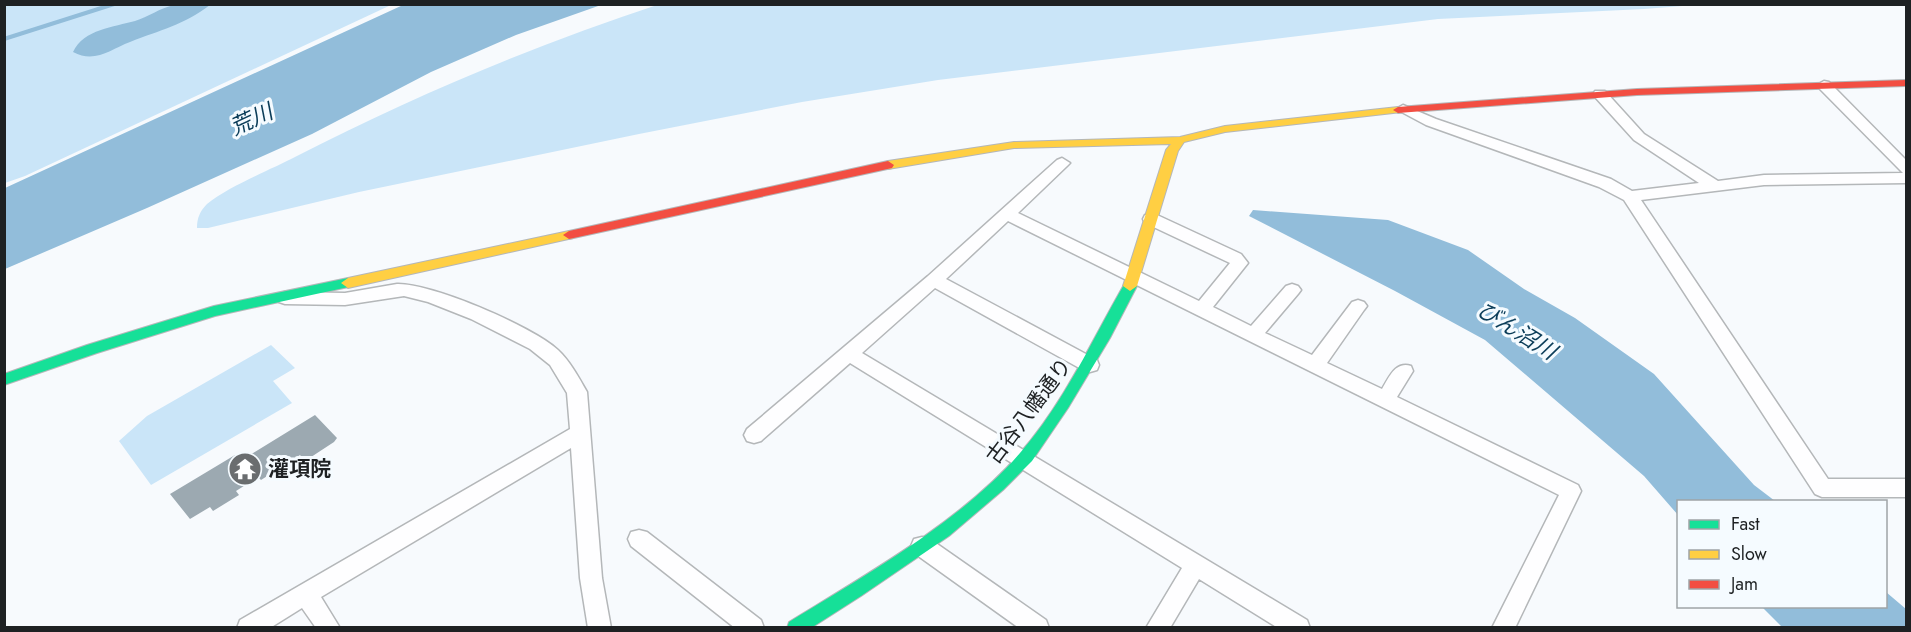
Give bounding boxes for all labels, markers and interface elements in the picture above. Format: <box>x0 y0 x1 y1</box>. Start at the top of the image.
water label: 荒川 <box>224 94 280 143</box>
water label: びん沼川 <box>1471 293 1564 368</box>
street label: 古谷八幡通り <box>979 352 1079 470</box>
temple icon: 灌項院 <box>227 451 263 487</box>
place label: 灌項院 <box>268 454 331 484</box>
legend <box>1677 500 1887 608</box>
text: Fast <box>1731 511 1760 537</box>
text: Slow <box>1731 541 1768 567</box>
text: Jam <box>1729 571 1758 597</box>

